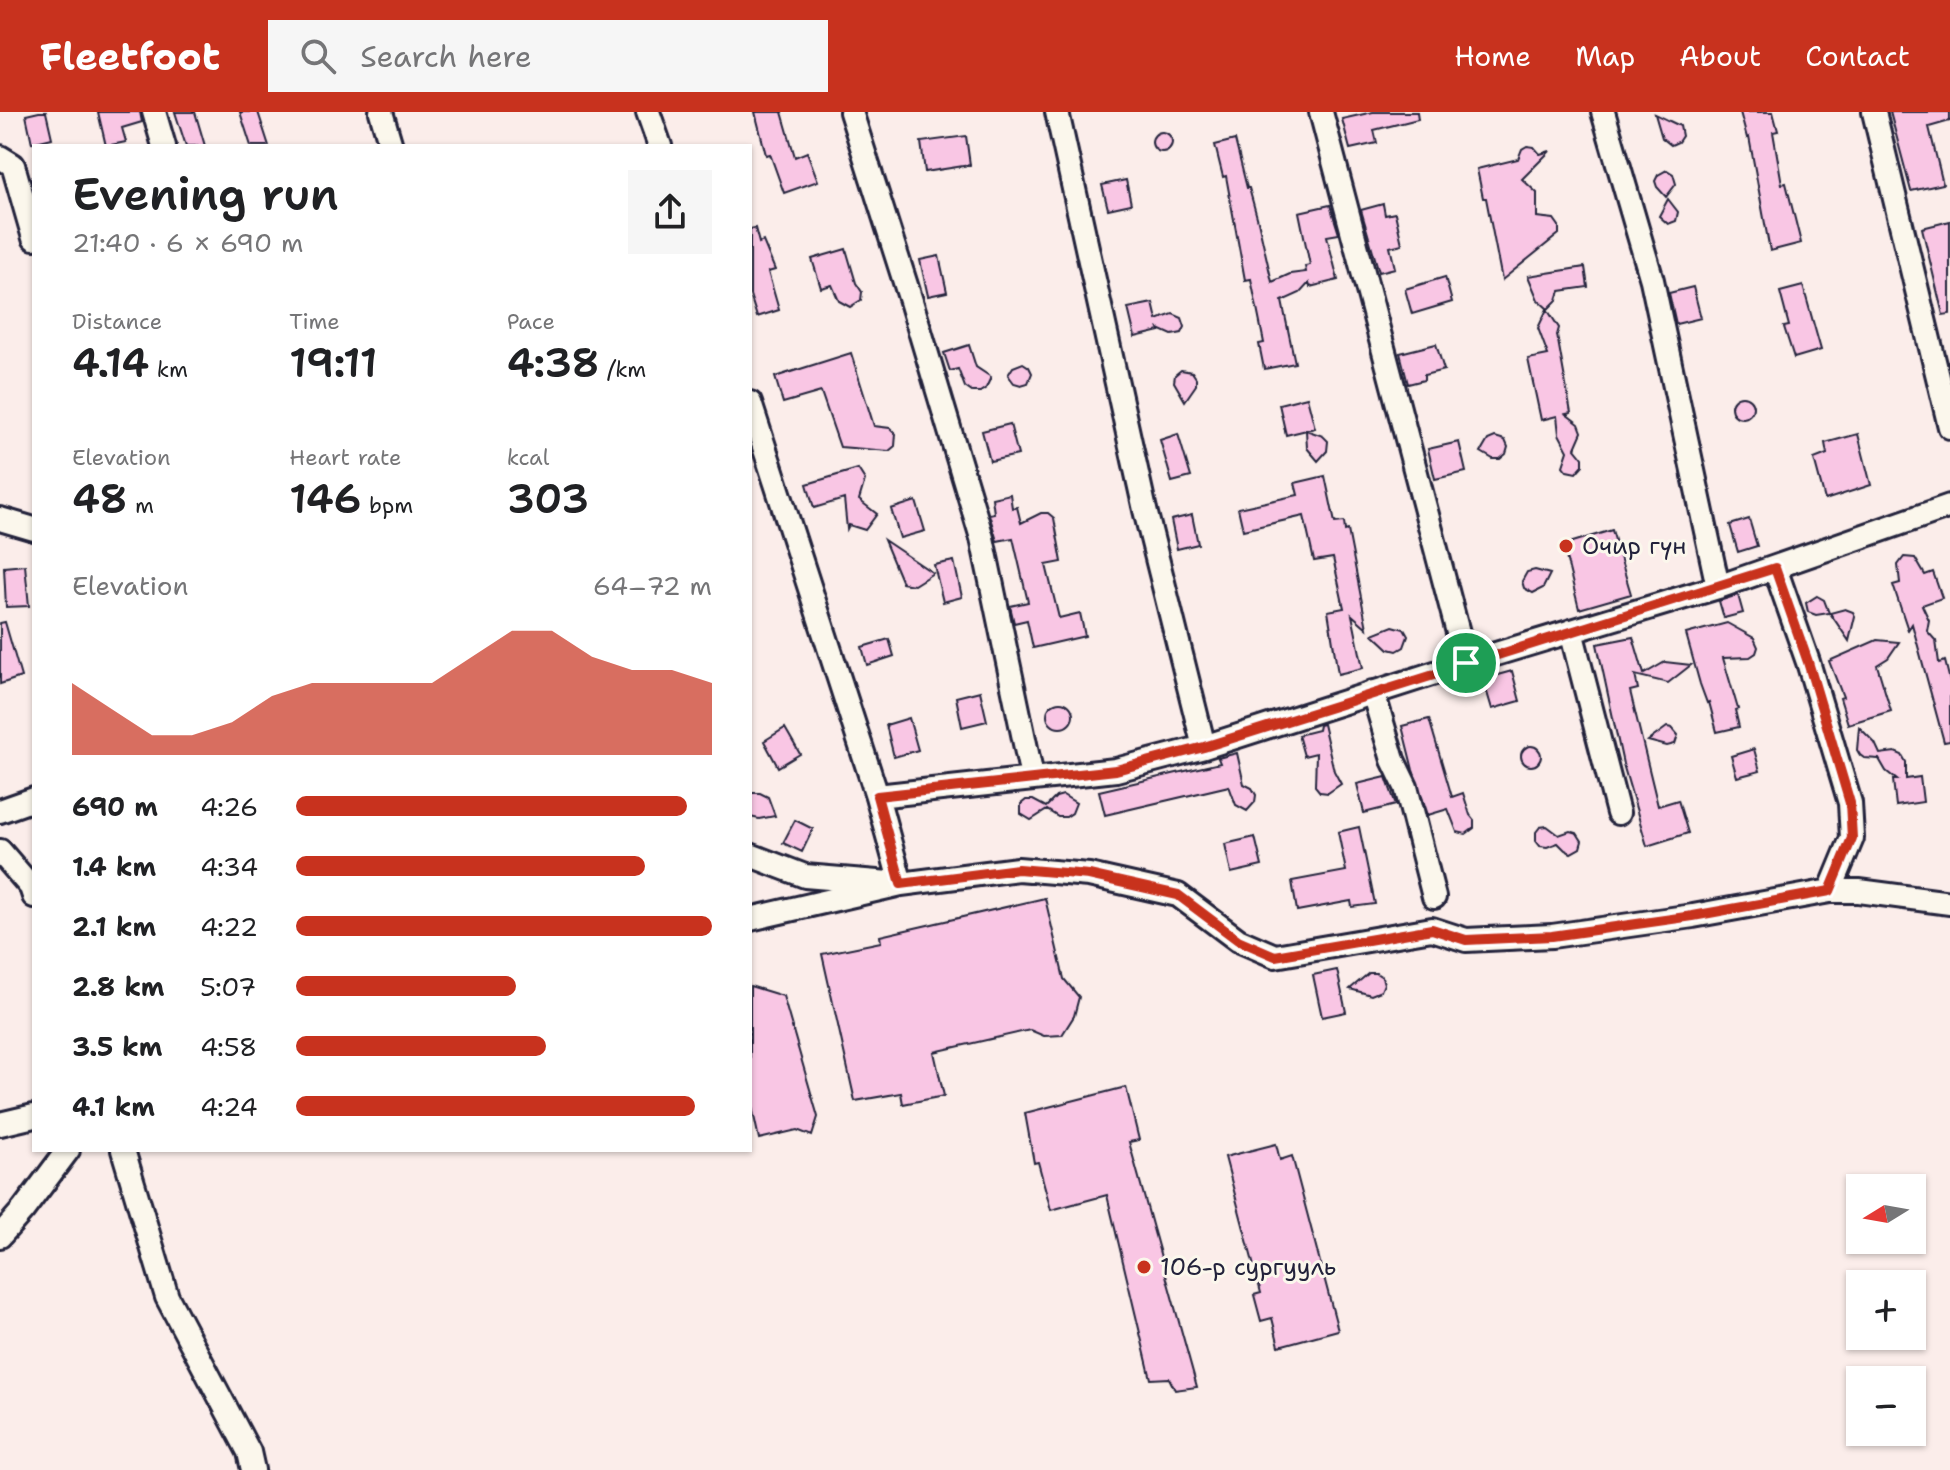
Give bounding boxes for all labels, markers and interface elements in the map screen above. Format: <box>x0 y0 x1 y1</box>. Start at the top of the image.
search box <box>268 20 828 92</box>
text: Fleetfoot <box>40 31 220 82</box>
icon: search <box>296 34 340 78</box>
text: Search here <box>360 36 532 77</box>
text: Home <box>1454 37 1531 75</box>
text: Map <box>1575 37 1635 75</box>
text: About <box>1679 37 1761 75</box>
text: Contact <box>1805 37 1910 75</box>
text: Evening run <box>72 165 339 224</box>
button: share <box>628 170 712 254</box>
text: 21:40 · 6 × 690 m <box>72 225 303 260</box>
text: Distance <box>72 307 162 336</box>
text: Time <box>289 307 340 336</box>
text: Pace <box>507 307 555 336</box>
text: 4.14 <box>72 336 149 390</box>
text: 19:11 <box>289 336 377 390</box>
text: 4:38 <box>507 336 599 390</box>
text: km <box>149 355 188 384</box>
text: /km <box>599 355 646 384</box>
text: Elevation <box>72 443 170 472</box>
text: Heart rate <box>289 443 401 472</box>
text: kcal <box>507 443 549 472</box>
text: 48 <box>72 472 128 526</box>
text: 146 <box>289 472 361 526</box>
text: 303 <box>507 472 589 526</box>
text: m <box>128 491 154 520</box>
text: bpm <box>361 491 413 520</box>
place label: Очир гүн <box>1582 530 1686 562</box>
marker: Очир гүн <box>1557 537 1575 555</box>
text: Elevation <box>72 568 188 603</box>
text: 64–72 m <box>593 568 712 603</box>
pin <box>1432 629 1500 697</box>
icon: arrive <box>1444 641 1488 685</box>
text: 690 m <box>72 789 158 824</box>
text: 4:26 <box>200 789 258 824</box>
text: 1.4 km <box>72 849 156 884</box>
text: 4:34 <box>200 849 258 884</box>
text: 2.1 km <box>72 909 156 944</box>
text: 4:22 <box>200 909 258 944</box>
text: 2.8 km <box>72 969 165 1004</box>
text: 5:07 <box>200 969 256 1004</box>
text: 3.5 km <box>72 1029 163 1064</box>
text: 4:58 <box>200 1029 257 1064</box>
text: 4.1 km <box>72 1089 155 1124</box>
text: 4:24 <box>200 1089 258 1124</box>
north arrow <box>1846 1174 1926 1254</box>
map controls <box>1846 1174 1926 1446</box>
place label: 106-р сургууль <box>1160 1251 1336 1283</box>
marker: 106-р сургууль <box>1135 1258 1153 1276</box>
button: + <box>1846 1270 1926 1350</box>
button: − <box>1846 1366 1926 1446</box>

